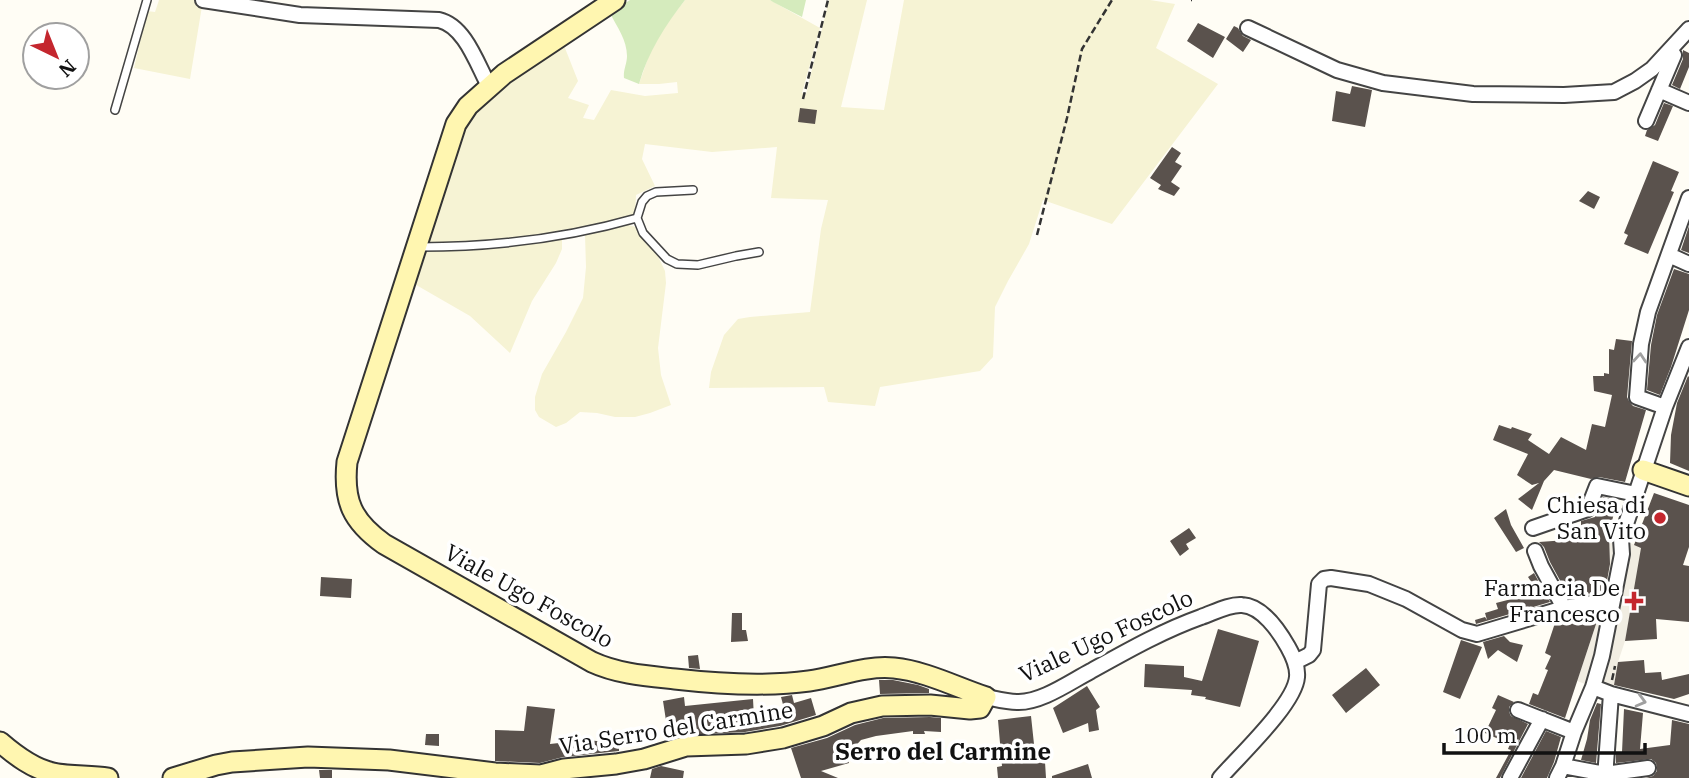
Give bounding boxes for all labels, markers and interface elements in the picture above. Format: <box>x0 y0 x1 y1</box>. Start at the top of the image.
north arrow <box>21 21 91 91</box>
text: N <box>54 55 81 82</box>
one-way arrow <box>1632 352 1647 363</box>
place label: Chiesa di San Vito <box>1547 489 1646 545</box>
marker: Chiesa di San Vito <box>1652 510 1668 526</box>
street label: Viale Ugo Foscolo <box>440 536 619 654</box>
place label: Farmacia De Francesco <box>1484 572 1620 628</box>
street label: Viale Ugo Foscolo <box>1014 582 1197 689</box>
marker: Farmacia De Francesco <box>1626 593 1642 609</box>
one-way arrow <box>1634 693 1646 708</box>
street label: Via Serro del Carmine <box>557 694 795 760</box>
scale bar <box>1444 712 1645 756</box>
text: 100 m <box>1454 721 1517 749</box>
district label: Serro del Carmine <box>835 735 1051 767</box>

